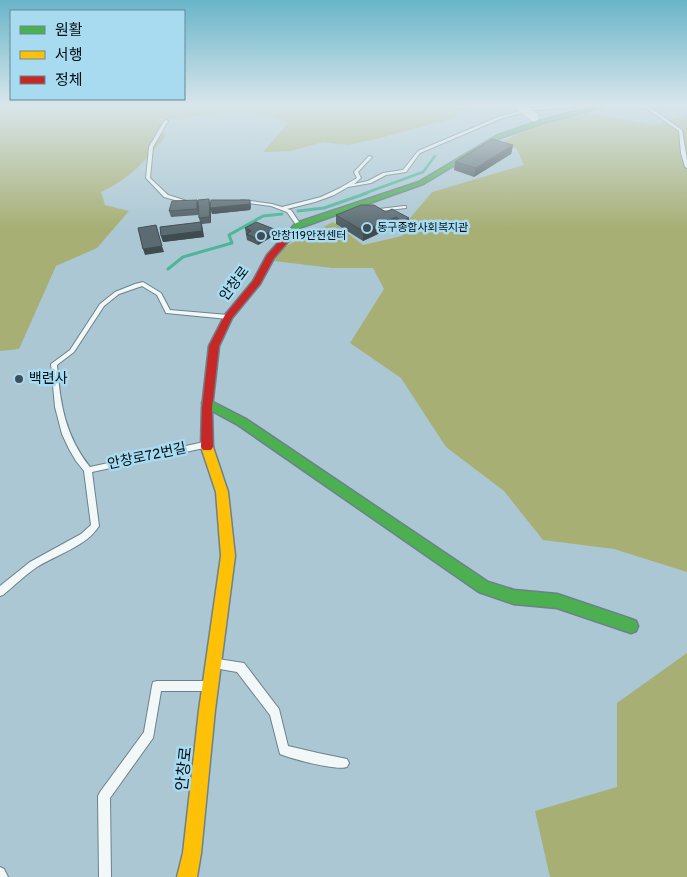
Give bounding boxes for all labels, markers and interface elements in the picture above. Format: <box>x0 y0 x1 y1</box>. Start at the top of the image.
legend <box>10 10 185 100</box>
text: 원활 <box>55 22 83 41</box>
text: 서행 <box>55 47 83 66</box>
text: 정체 <box>55 72 83 91</box>
place label: 동구종합사회복지관 <box>377 221 468 235</box>
marker: 동구종합사회복지관 <box>361 222 373 234</box>
place label: 안창119안전센터 <box>271 229 347 243</box>
marker: 안창119안전센터 <box>255 230 267 242</box>
street label: 안창로 <box>217 263 253 305</box>
place label: 백련사 <box>29 371 68 388</box>
marker: 백련사 <box>13 373 25 385</box>
street label: 안창로72번길 <box>106 440 188 474</box>
street label: 안창로 <box>173 746 197 792</box>

